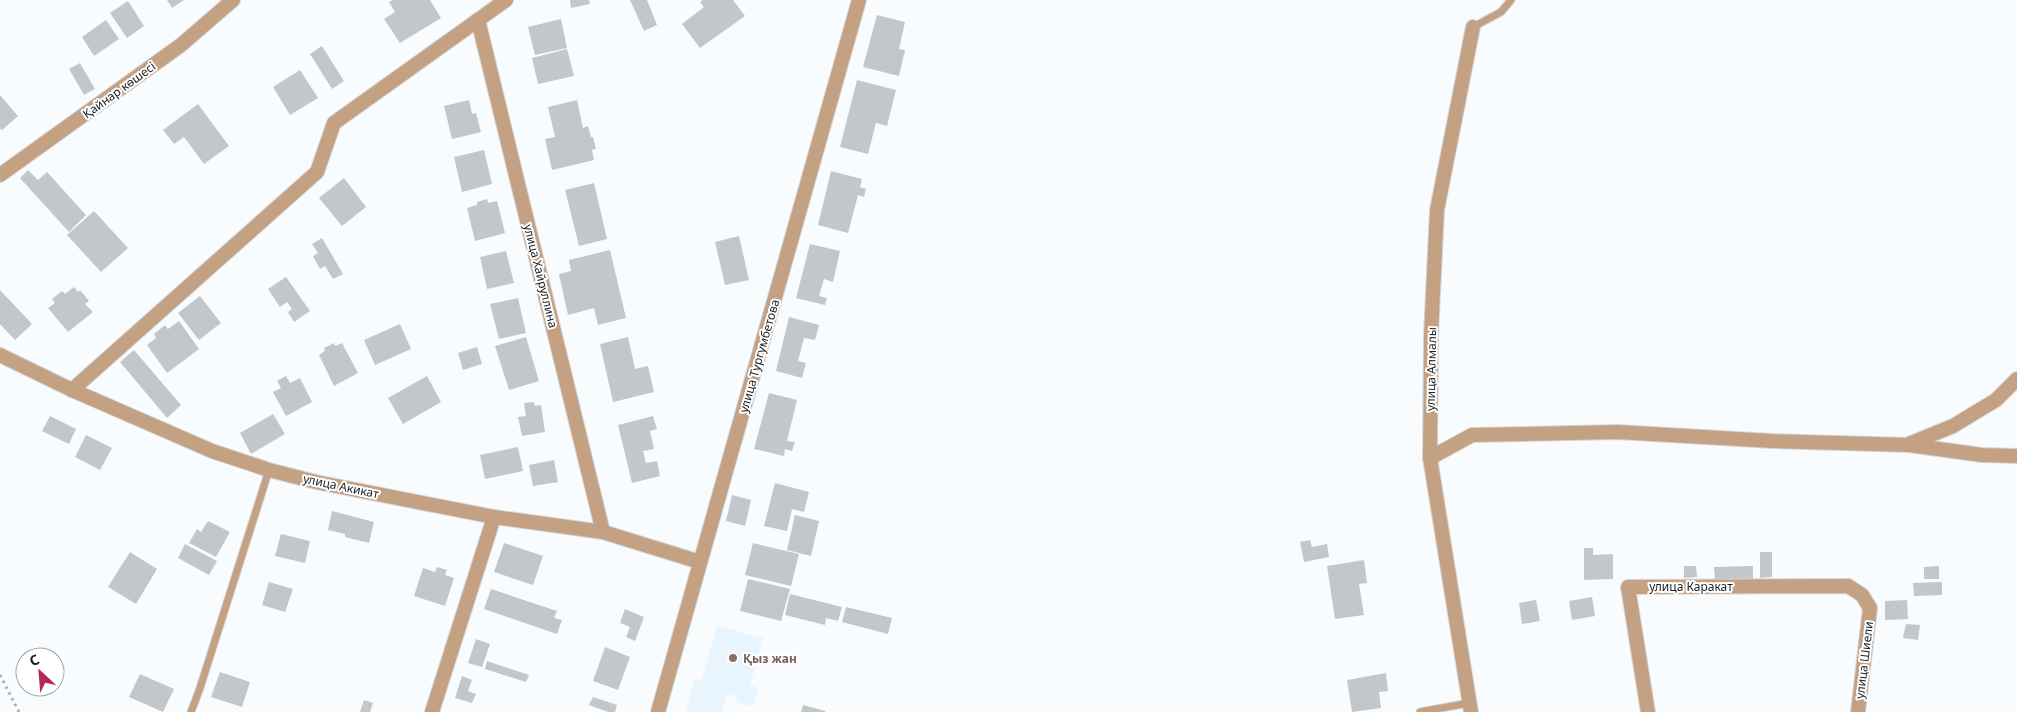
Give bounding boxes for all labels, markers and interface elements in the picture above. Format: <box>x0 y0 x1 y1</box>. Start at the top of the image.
street label: Қайнар көшесі <box>79 58 159 122</box>
street label: улица Хайруллина <box>520 222 562 330</box>
street label: улица Тургумбетова <box>735 297 783 415</box>
street label: улица Алмалы <box>1422 327 1440 411</box>
street label: улица Акикат <box>302 470 381 502</box>
street label: улица Каракат <box>1649 578 1733 595</box>
street label: улица Шиели <box>1851 620 1877 700</box>
north arrow <box>15 647 65 697</box>
text: С <box>26 649 42 670</box>
place label: Қыз жан <box>743 650 797 667</box>
marker: Қыз жан <box>727 652 739 664</box>

